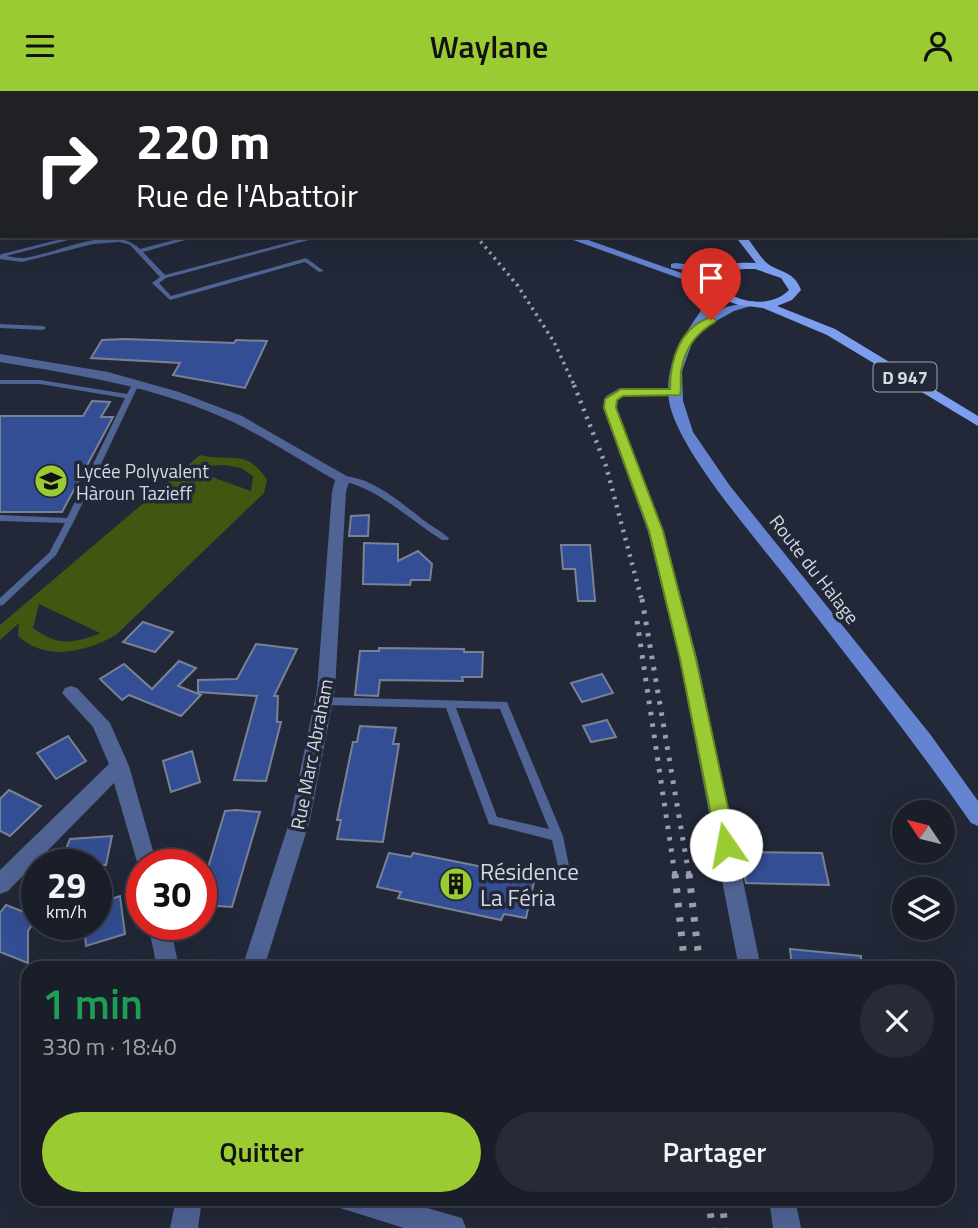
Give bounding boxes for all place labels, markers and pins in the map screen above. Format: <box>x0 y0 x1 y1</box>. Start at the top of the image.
pin <box>681 248 741 320</box>
place label: Lycée Polyvalent Hàroun Tazieff <box>76 456 209 507</box>
school or university icon: Lycée Polyvalent Hàroun Tazieff <box>32 462 70 500</box>
place label: Résidence La Féria <box>480 854 579 915</box>
building icon: Résidence La Féria <box>437 865 475 903</box>

